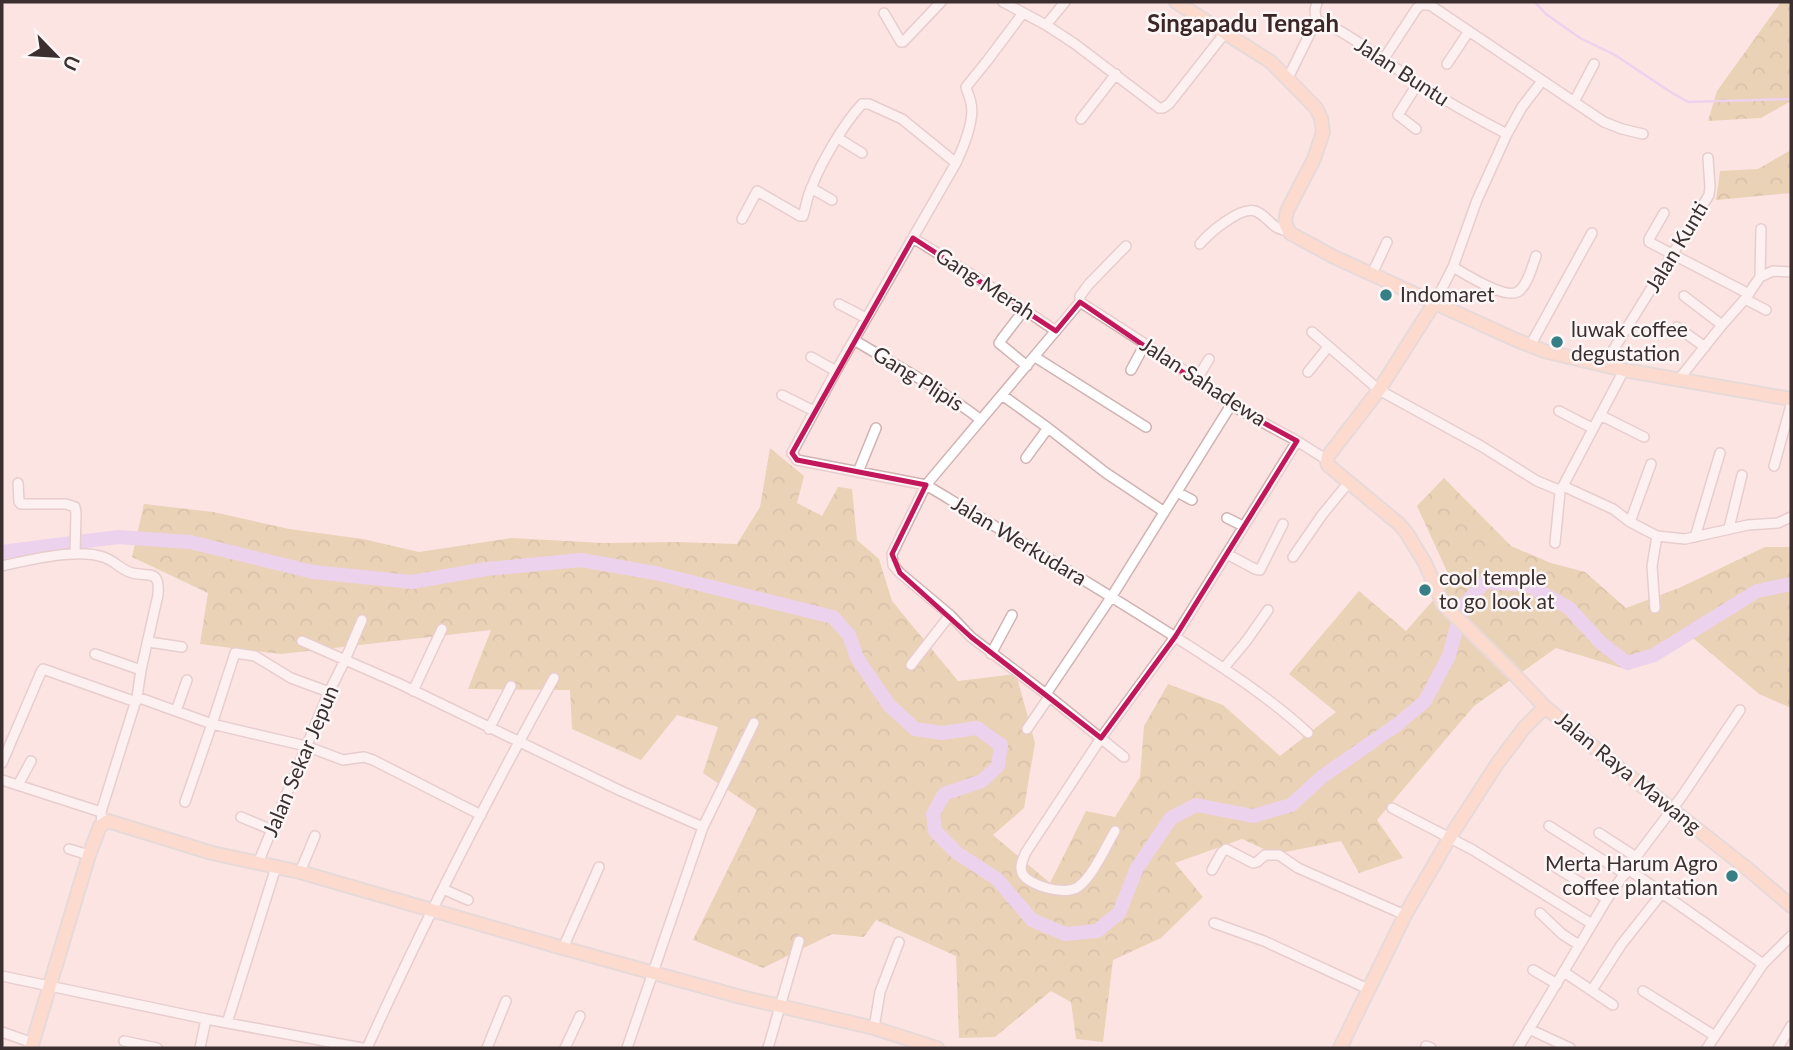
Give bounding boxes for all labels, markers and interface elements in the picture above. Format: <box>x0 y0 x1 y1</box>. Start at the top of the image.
district label: Singapadu Tengah <box>1147 8 1339 37</box>
north arrow <box>21 21 91 91</box>
street label: Jalan Buntu <box>1351 31 1455 110</box>
text: U <box>58 52 85 75</box>
street label: Jalan Kunti <box>1639 197 1712 296</box>
street label: Gang Merah <box>931 241 1040 324</box>
place label: Indomaret <box>1400 281 1495 306</box>
marker: Indomaret <box>1378 287 1394 303</box>
place label: luwak coffee degustation <box>1571 316 1688 365</box>
street label: Jalan Sahadewa <box>1136 331 1271 431</box>
marker: luwak coffee degustation <box>1549 334 1565 350</box>
street label: Gang Plipis <box>869 340 969 415</box>
street label: Jalan Werkudara <box>948 490 1092 590</box>
place label: cool temple to go look at <box>1439 564 1555 613</box>
marker: cool temple to go look at <box>1417 582 1433 598</box>
street label: Jalan Sekar Jepun <box>257 681 343 840</box>
street label: Jalan Raya Mawang <box>1551 705 1707 838</box>
place label: Merta Harum Agro coffee plantation <box>1545 850 1718 899</box>
marker: Merta Harum Agro coffee plantation <box>1724 868 1740 884</box>

